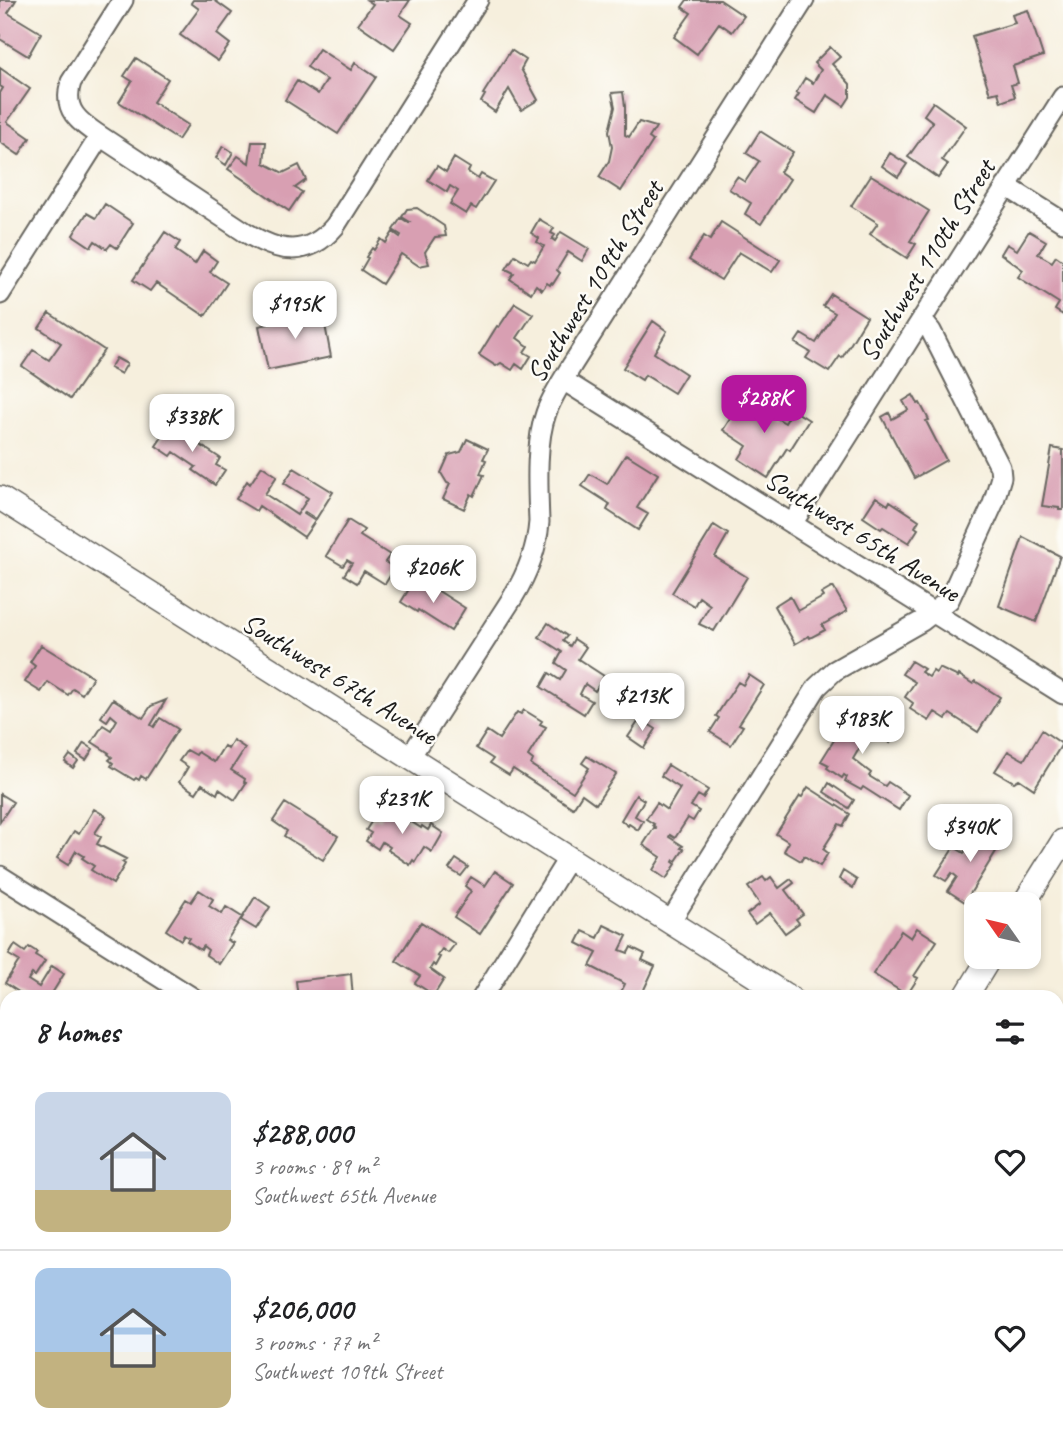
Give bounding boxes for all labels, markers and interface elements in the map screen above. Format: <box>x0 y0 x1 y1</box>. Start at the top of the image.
street label: Southwest 110th Street <box>850 150 1004 368</box>
street label: Southwest 109th Street <box>518 171 672 389</box>
pin: $195K <box>246 282 344 341</box>
text: $195K <box>269 289 321 318</box>
pin: $288K <box>715 376 813 435</box>
text: $288K <box>737 383 791 412</box>
pin: $338K <box>143 394 241 454</box>
text: $338K <box>165 402 219 431</box>
street label: Southwest 65th Avenue <box>759 461 968 610</box>
pin: $206K <box>384 546 482 605</box>
text: $206K <box>406 553 460 582</box>
street label: Southwest 67th Avenue <box>236 604 445 753</box>
pin: $213K <box>593 674 691 733</box>
text: $213K <box>615 681 669 710</box>
pin: $183K <box>813 696 911 756</box>
text: $183K <box>835 704 889 733</box>
pin: $231K <box>353 776 451 836</box>
text: $231K <box>375 784 429 813</box>
pin: $340K <box>921 804 1019 864</box>
text: $340K <box>943 812 997 841</box>
north arrow <box>964 892 1041 970</box>
map controls <box>964 892 1041 969</box>
text: 8 homes <box>35 1013 120 1051</box>
icon: filters <box>991 1013 1029 1051</box>
text: $288,000 <box>252 1114 352 1152</box>
icon: home <box>91 1120 175 1204</box>
icon: heart <box>991 1143 1029 1181</box>
text: 3 rooms · 89 m² <box>252 1152 376 1181</box>
text: Southwest 65th Avenue <box>252 1181 435 1210</box>
text: $206,000 <box>252 1290 353 1328</box>
icon: home <box>91 1296 175 1380</box>
icon: heart <box>991 1319 1029 1357</box>
text: 3 rooms · 77 m² <box>252 1328 376 1357</box>
text: Southwest 109th Street <box>252 1357 442 1386</box>

